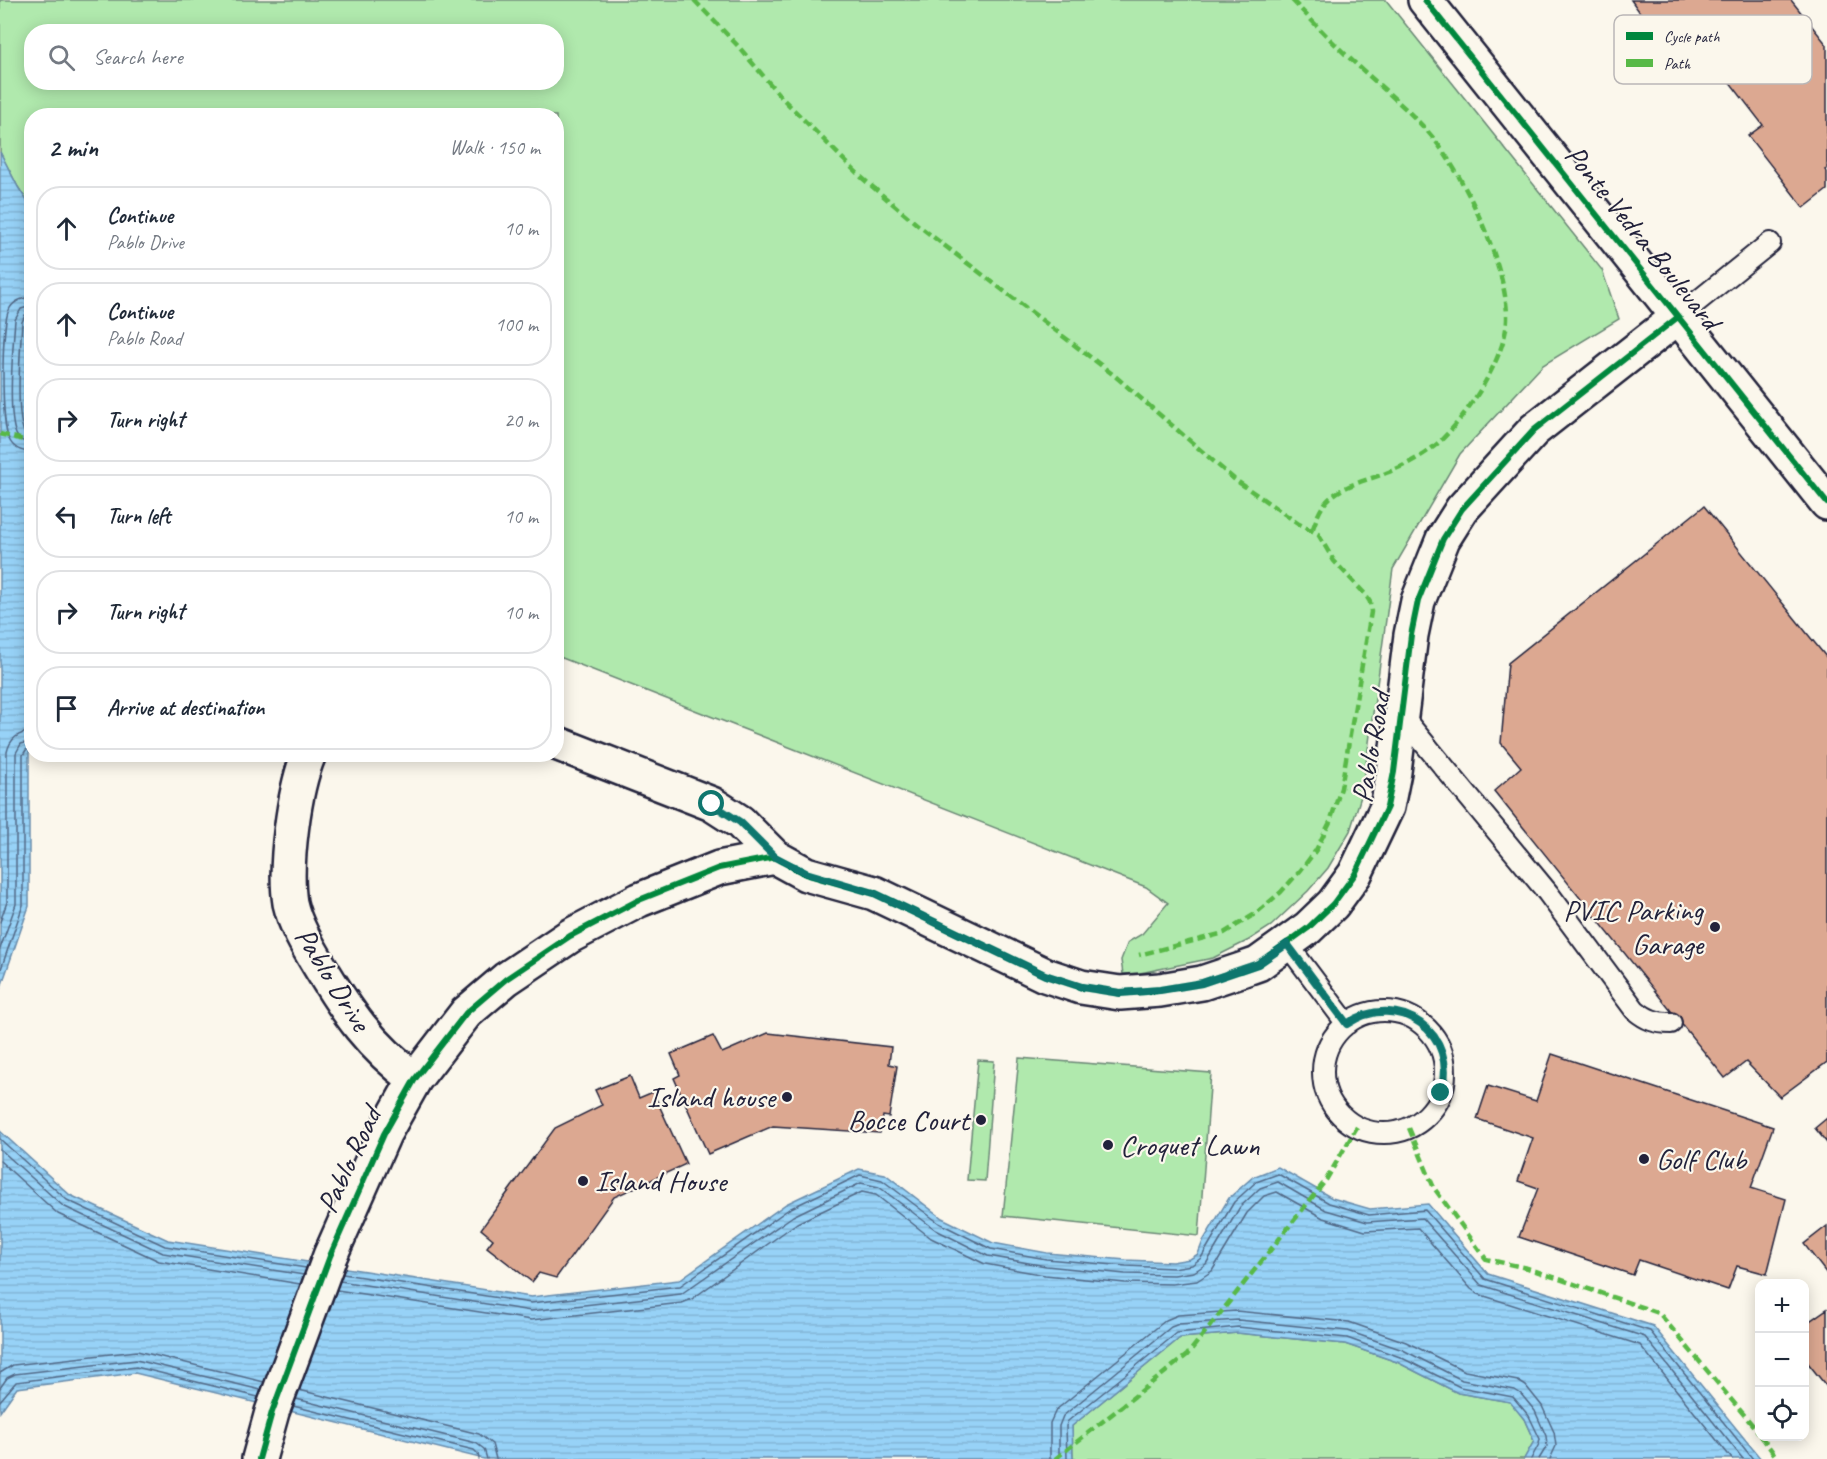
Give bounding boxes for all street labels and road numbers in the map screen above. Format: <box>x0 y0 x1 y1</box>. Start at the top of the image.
street label: Ponte Vedra Boulevard <box>1557 137 1732 340</box>
street label: Pablo Road <box>1343 684 1400 806</box>
street label: Pablo Drive <box>286 920 381 1040</box>
street label: Pablo Road <box>308 1097 392 1219</box>

